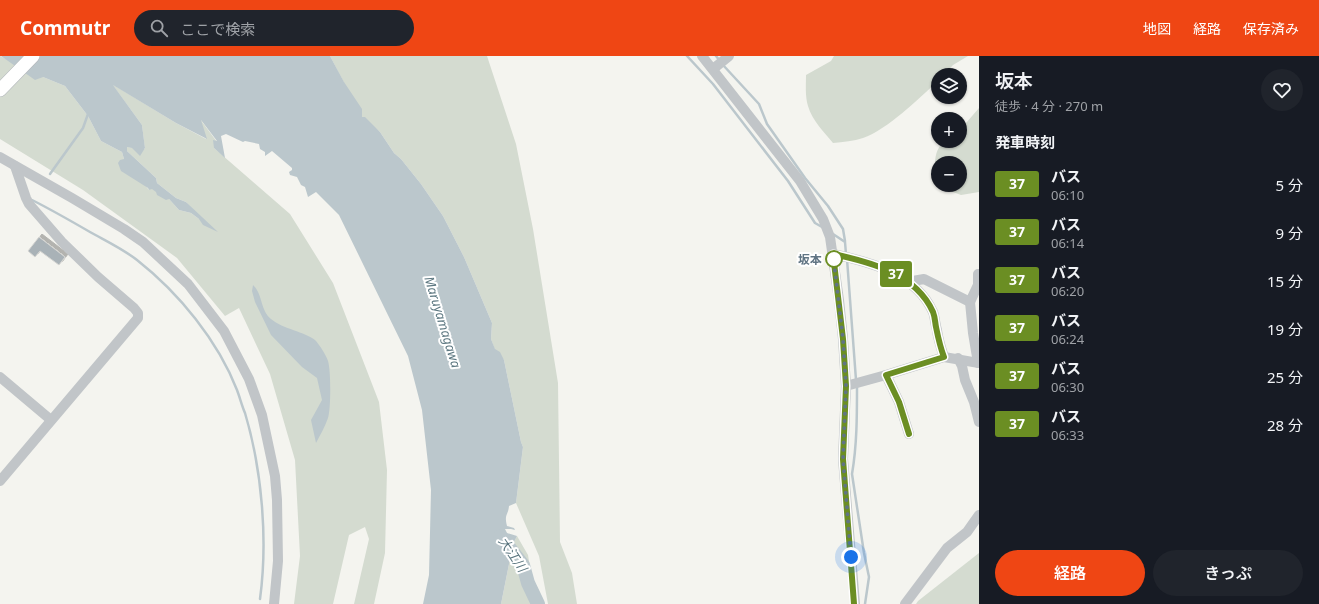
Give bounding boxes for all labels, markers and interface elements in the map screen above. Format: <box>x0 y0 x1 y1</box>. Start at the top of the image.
search box <box>134 10 414 46</box>
text: Commutr <box>20 15 110 41</box>
icon: search <box>148 17 170 39</box>
text: ここで検索 <box>180 19 255 39</box>
text: 地図 <box>1143 19 1171 38</box>
text: 経路 <box>1193 19 1221 38</box>
text: 保存済み <box>1243 19 1299 38</box>
map controls <box>931 68 967 192</box>
button: layers <box>931 68 967 104</box>
text: 坂本 <box>995 68 1033 94</box>
button: heart <box>1261 69 1303 111</box>
text: 徒歩 · 4 分 · 270 m <box>995 97 1103 115</box>
button: + <box>931 112 967 148</box>
text: 発車時刻 <box>995 132 1055 152</box>
button: − <box>931 156 967 192</box>
text: バス <box>1051 166 1081 186</box>
text: 37 <box>1009 174 1025 193</box>
text: 5 分 <box>1276 175 1303 195</box>
text: 06:10 <box>1051 186 1084 204</box>
text: バス <box>1051 214 1081 234</box>
text: 37 <box>1009 222 1025 241</box>
text: 9 分 <box>1276 223 1303 243</box>
text: 06:14 <box>1051 234 1084 252</box>
marker: 坂本 <box>825 250 843 268</box>
place label: 坂本 <box>798 251 822 268</box>
line badge: 37 <box>878 261 914 287</box>
text: バス <box>1051 262 1081 282</box>
text: 37 <box>888 264 904 283</box>
text: 37 <box>1009 270 1025 289</box>
text: 15 分 <box>1267 271 1303 291</box>
water label: Maruyamagawa <box>421 274 466 371</box>
text: 06:20 <box>1051 282 1084 300</box>
text: バス <box>1051 310 1081 330</box>
text: 37 <box>1009 318 1025 337</box>
text: 19 分 <box>1267 319 1303 339</box>
text: 06:24 <box>1051 330 1084 348</box>
text: バス <box>1051 358 1081 378</box>
text: 37 <box>1009 366 1025 385</box>
text: 25 分 <box>1267 367 1303 387</box>
text: 06:30 <box>1051 378 1084 396</box>
text: バス <box>1051 406 1081 426</box>
text: 37 <box>1009 414 1025 433</box>
text: 28 分 <box>1267 415 1303 435</box>
text: 06:33 <box>1051 426 1084 444</box>
water label: 大江川 <box>495 533 532 577</box>
your location <box>841 547 861 567</box>
button: 経路 <box>995 550 1145 596</box>
button: きっぷ <box>1153 550 1303 596</box>

